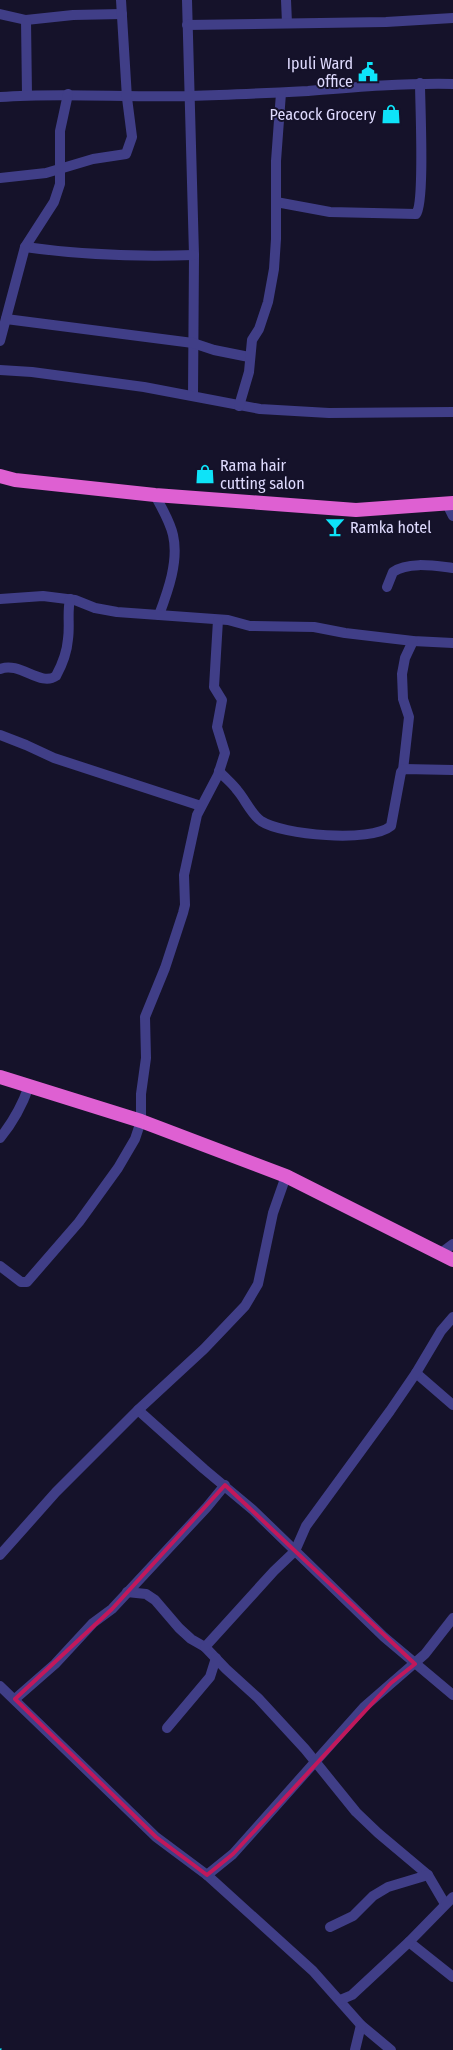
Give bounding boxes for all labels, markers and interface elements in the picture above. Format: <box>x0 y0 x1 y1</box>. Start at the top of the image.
place label: Ipuli Ward office <box>287 54 353 91</box>
public building icon: Ipuli Ward office <box>357 61 379 83</box>
shop icon: Peacock Grocery <box>380 103 402 125</box>
place label: Peacock Grocery <box>270 105 377 124</box>
place label: Rama hair cutting salon <box>220 456 305 493</box>
shop icon: Rama hair cutting salon <box>194 463 216 485</box>
bar icon: Ramka hotel <box>324 516 346 538</box>
place label: Ramka hotel <box>350 518 432 537</box>

